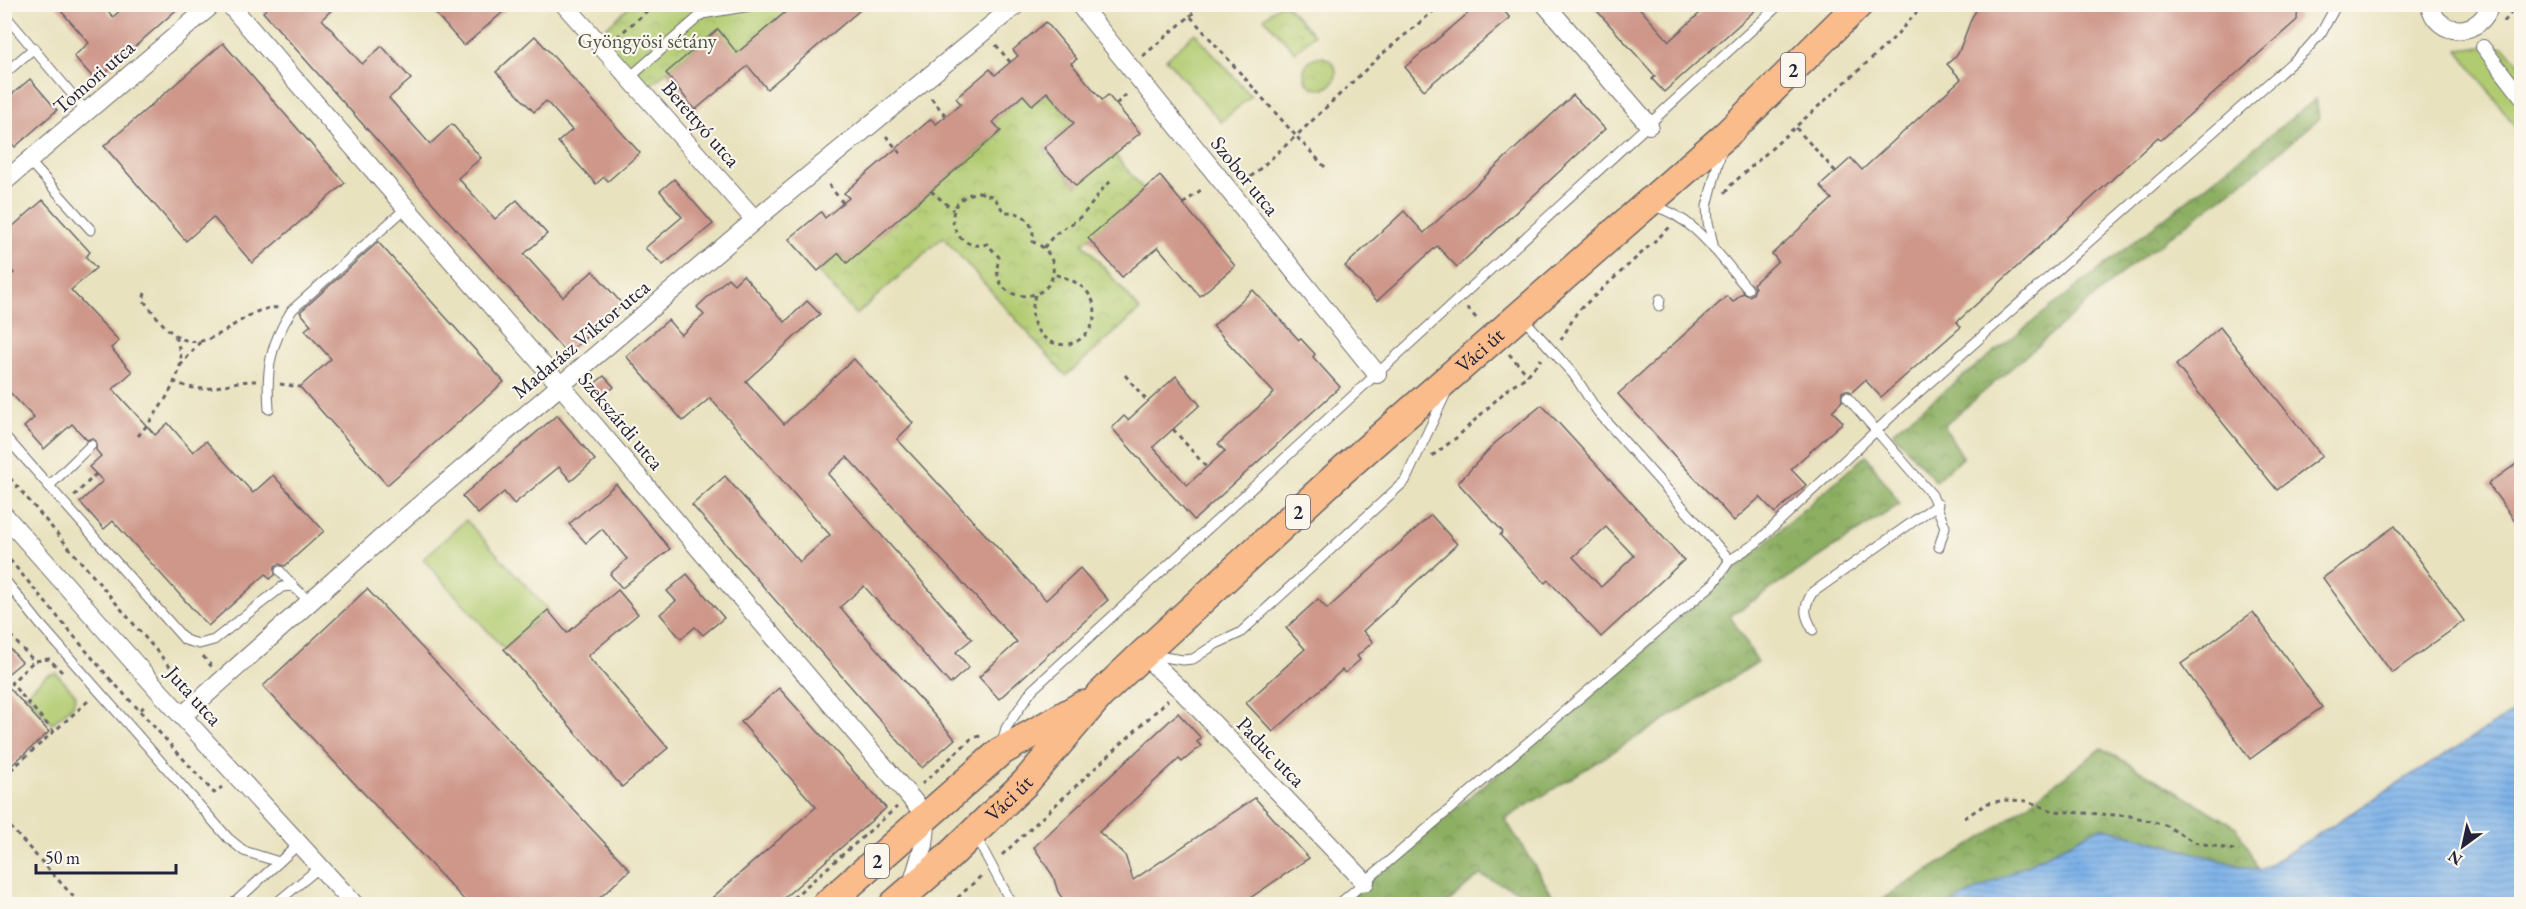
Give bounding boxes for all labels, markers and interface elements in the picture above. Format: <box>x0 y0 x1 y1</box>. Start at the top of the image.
park label: Gyöngyösi sétány <box>577 27 717 54</box>
street label: Tomori utca <box>47 33 141 119</box>
road number: 2 <box>1781 53 1805 87</box>
street label: Berettyó utca <box>656 75 747 173</box>
street label: Szobor utca <box>1205 130 1286 221</box>
street label: Madarász Viktor utca <box>506 273 655 404</box>
street label: Váci út <box>1450 321 1510 379</box>
street label: Szekszárdi utca <box>572 366 671 476</box>
road number: 2 <box>1286 495 1310 529</box>
street label: Juta utca <box>159 659 229 732</box>
street label: Paduc utca <box>1231 711 1312 793</box>
street label: Váci út <box>979 769 1039 827</box>
north arrow <box>2433 816 2493 876</box>
scale bar <box>36 837 176 875</box>
road number: 2 <box>865 844 889 878</box>
text: 50 m <box>45 846 80 869</box>
text: N <box>2444 846 2466 870</box>

